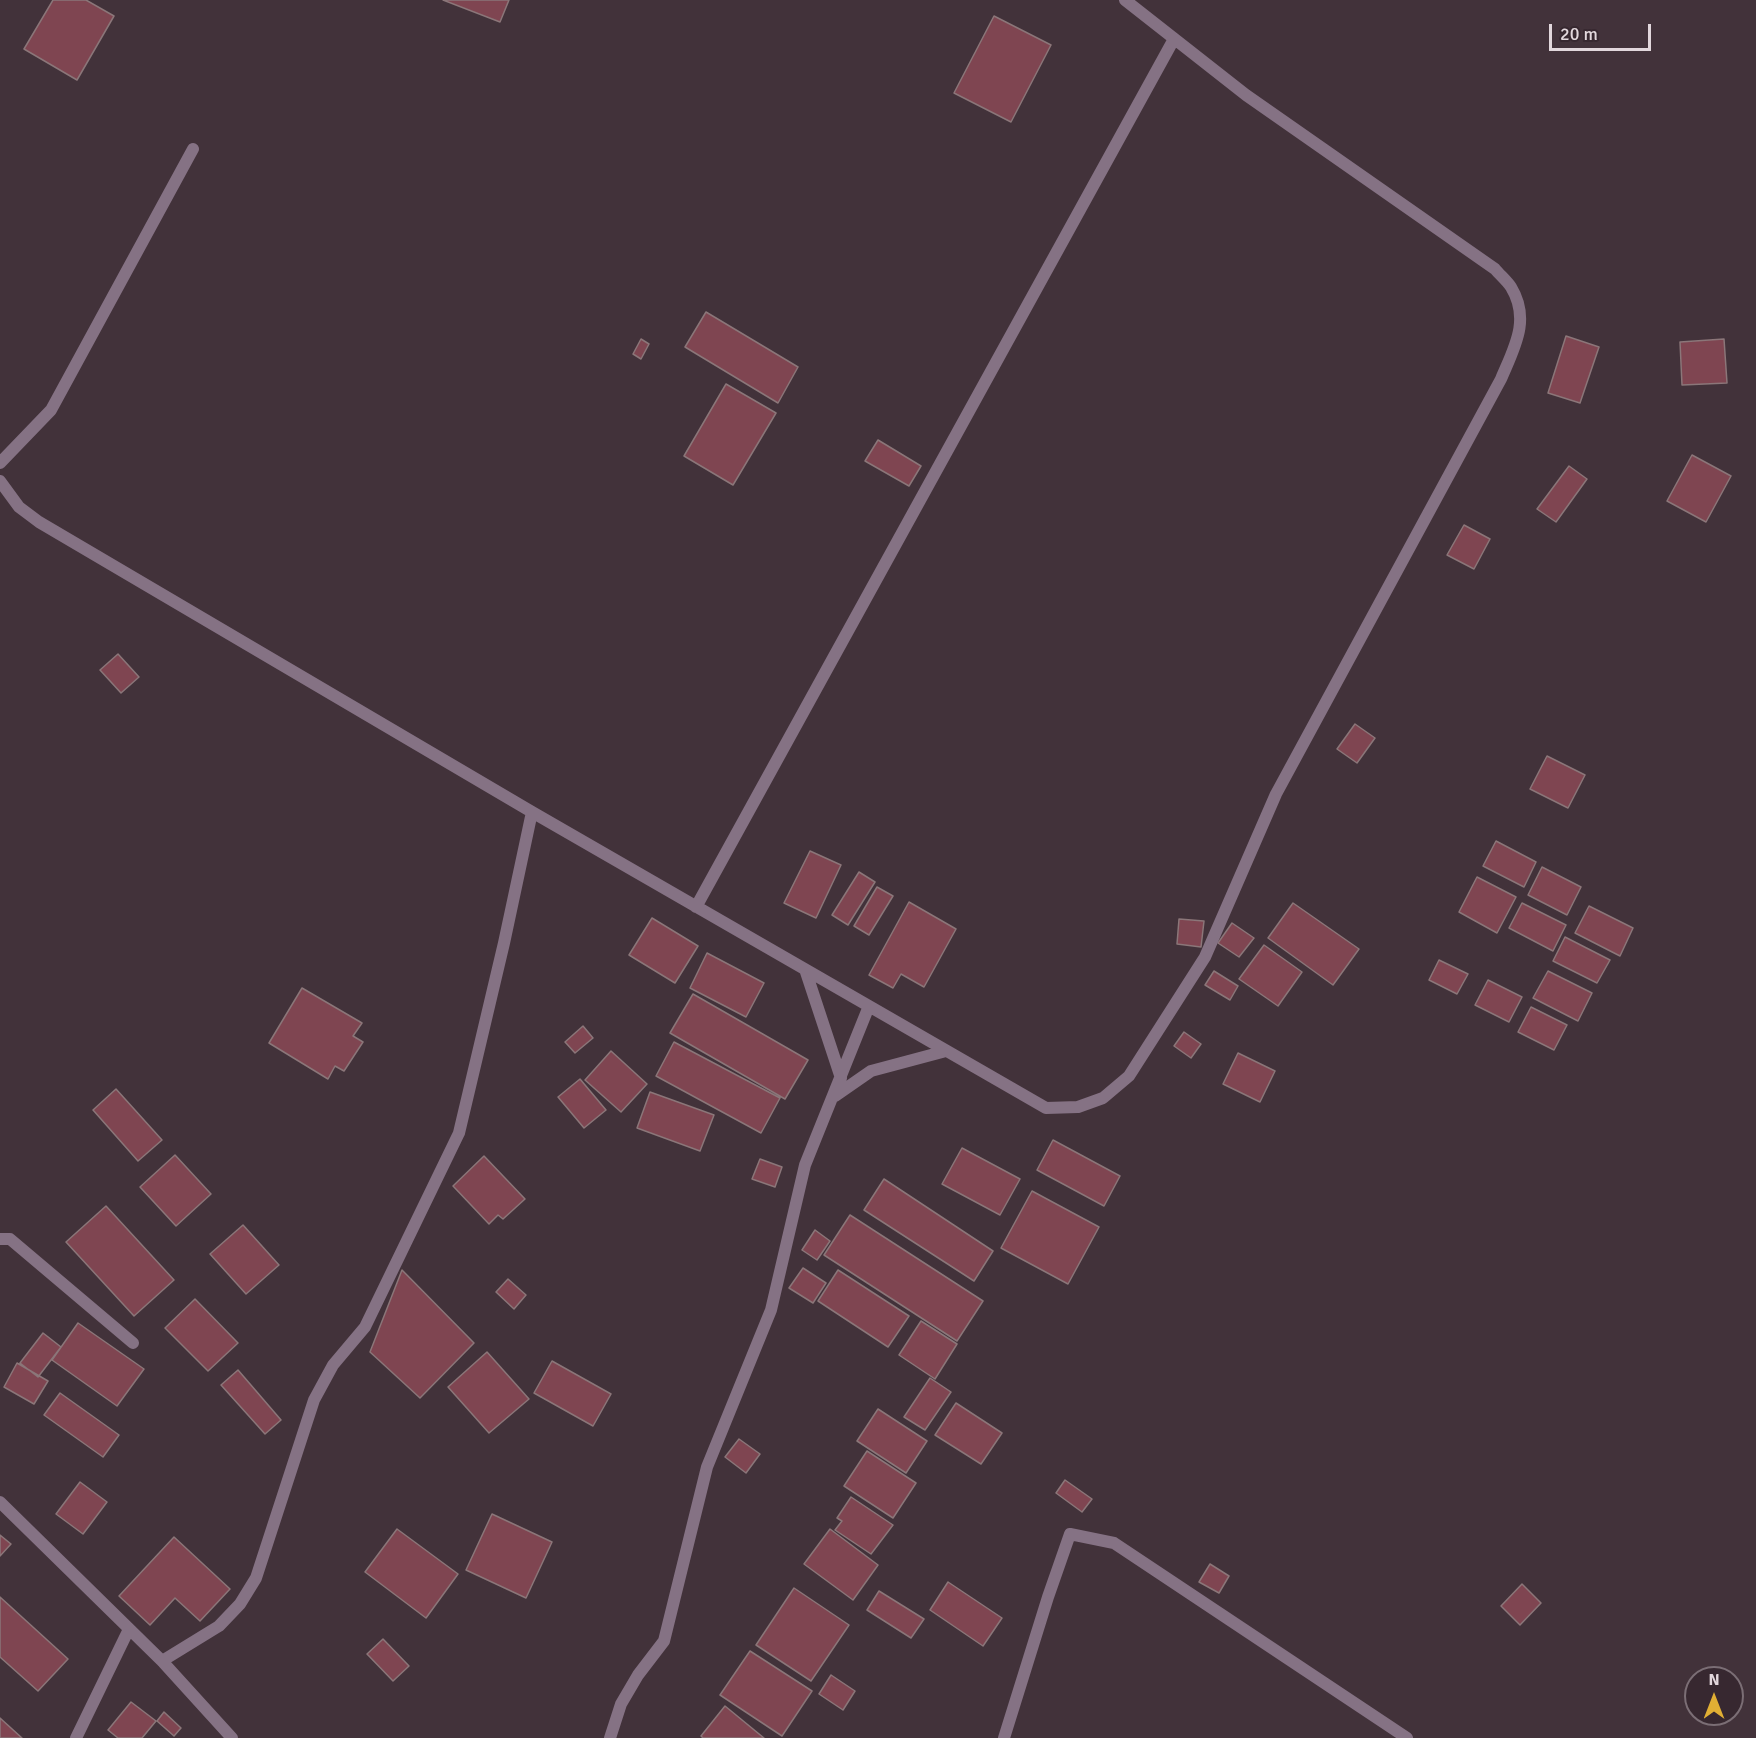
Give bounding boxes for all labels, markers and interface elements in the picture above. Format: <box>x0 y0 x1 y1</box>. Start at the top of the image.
scale bar <box>1552 12 1654 50</box>
text: 20 m <box>1560 23 1598 45</box>
north arrow <box>1684 1666 1744 1726</box>
text: N <box>1708 1670 1720 1690</box>

